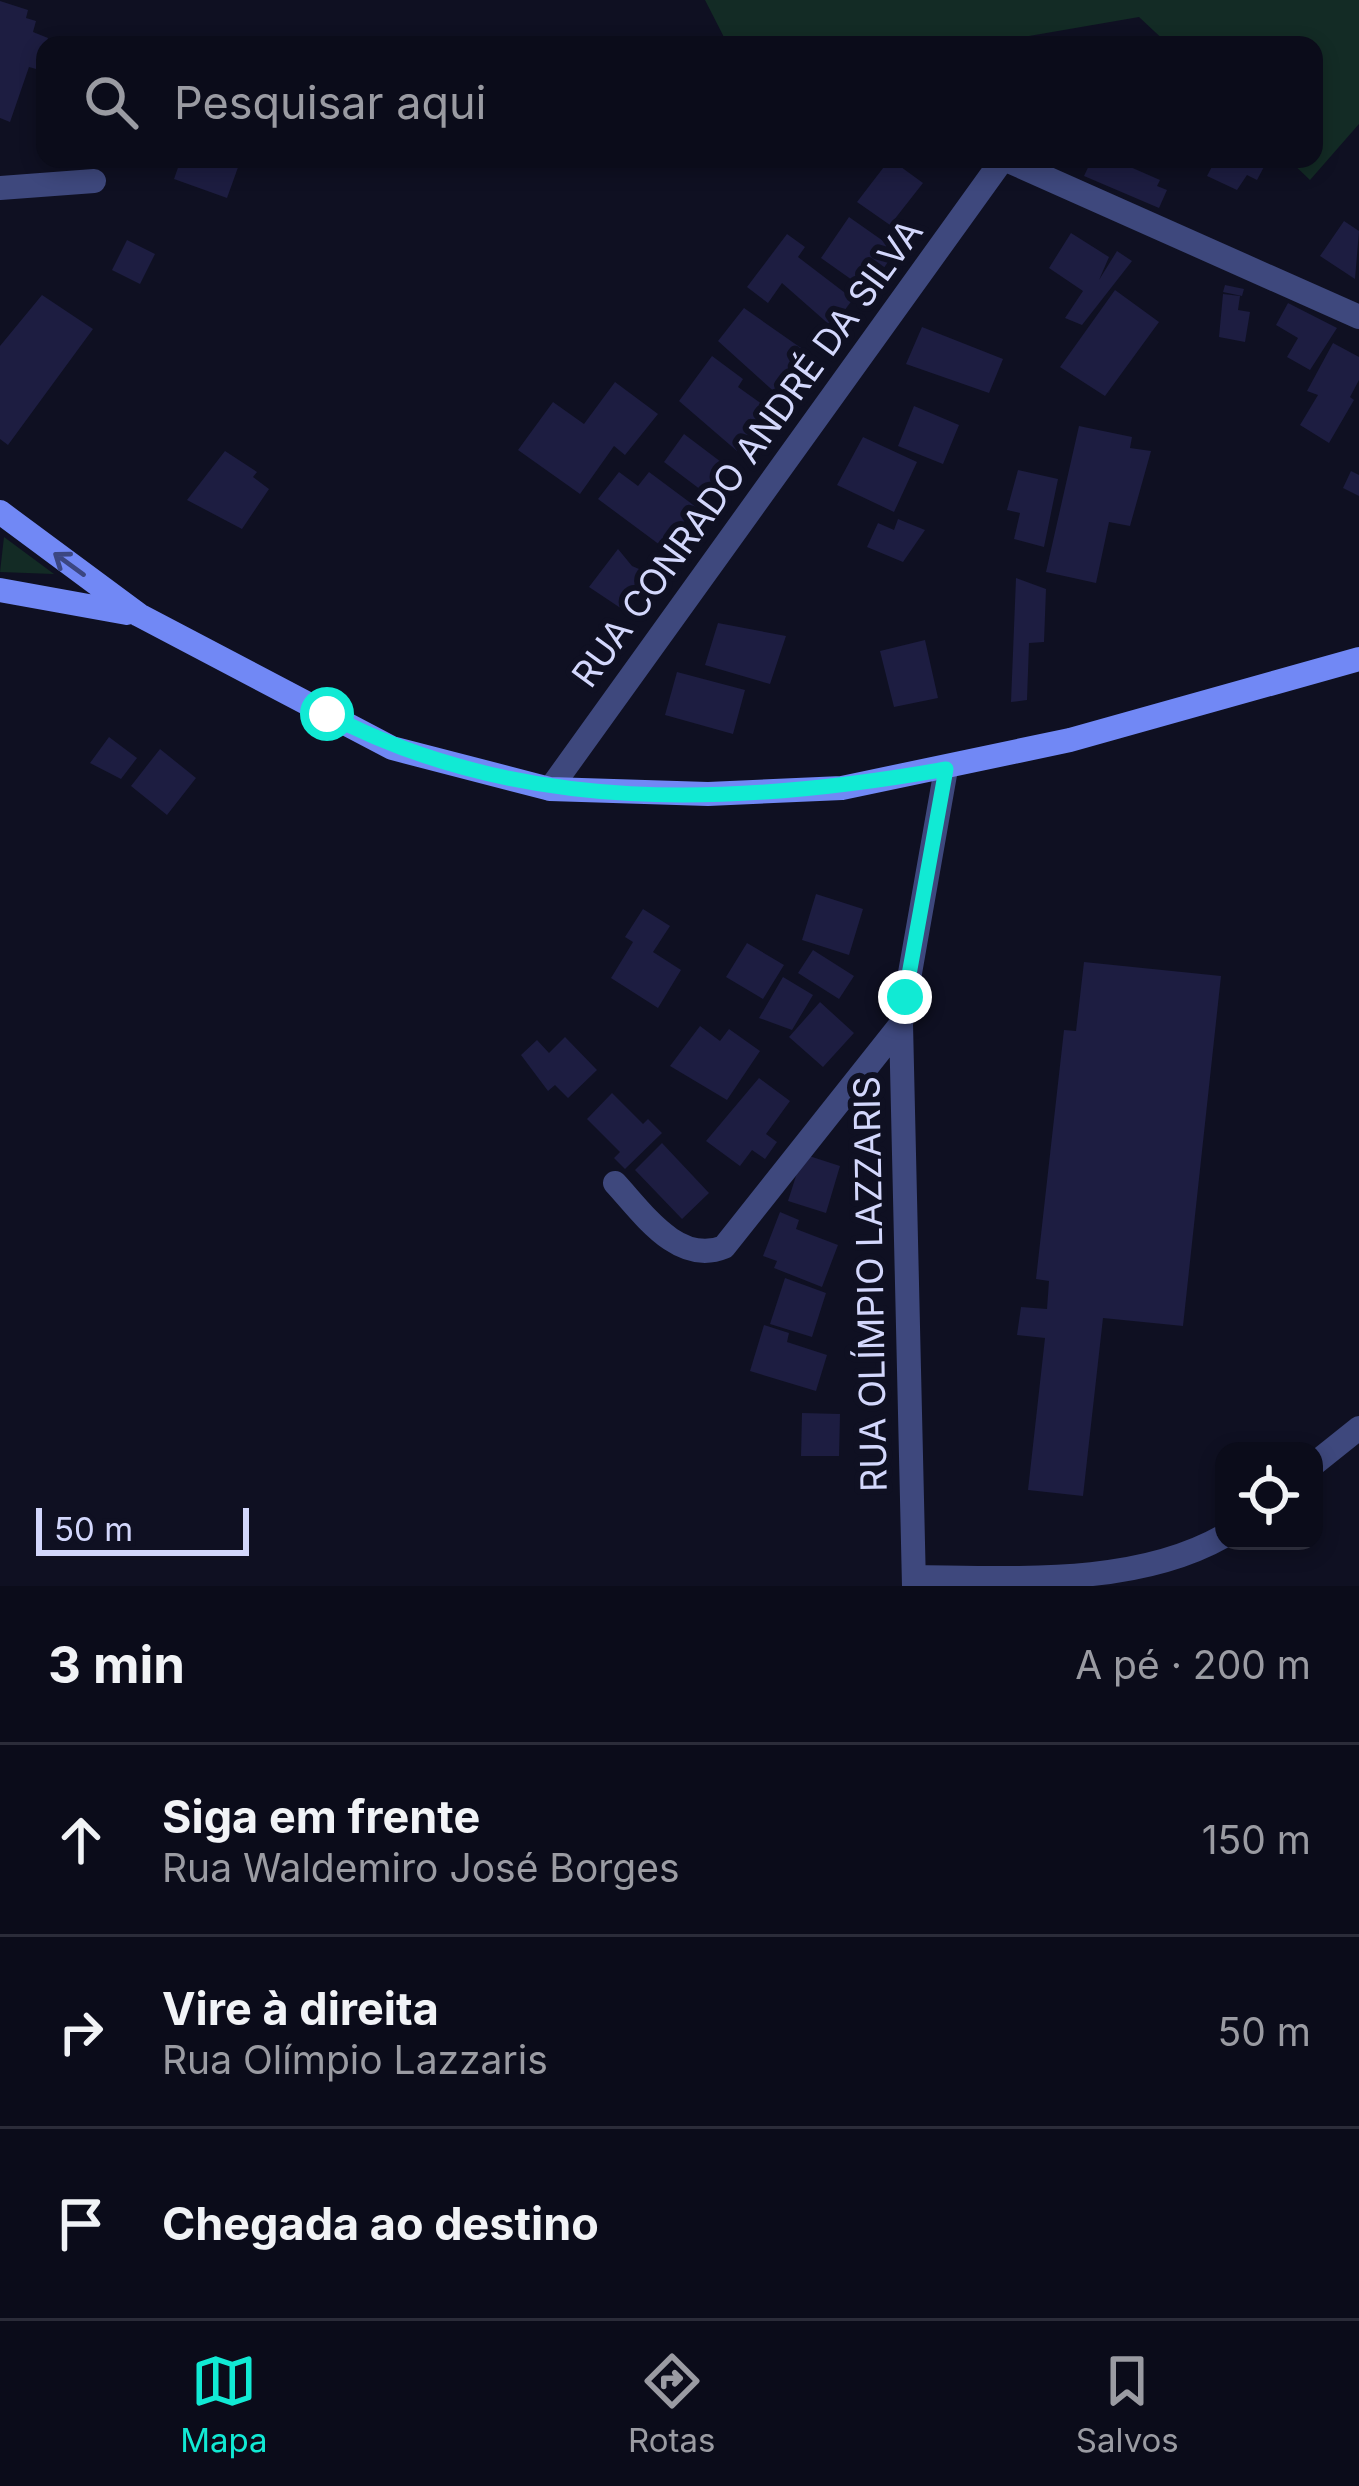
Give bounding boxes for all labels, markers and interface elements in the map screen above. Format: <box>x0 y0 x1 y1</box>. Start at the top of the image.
search box <box>36 36 1323 168</box>
icon: search <box>78 69 144 135</box>
text: Pesquisar aqui <box>174 75 487 130</box>
street label: RUA CONRADO ANDRÉ DA SILVA <box>562 211 932 695</box>
one-way arrow <box>53 552 86 577</box>
route start <box>300 687 354 741</box>
route end <box>878 970 932 1024</box>
street label: RUA OLÍMPIO LAZZARIS <box>844 1076 896 1492</box>
map controls <box>1215 1442 1323 1550</box>
button: locate <box>1215 1442 1323 1550</box>
scale bar <box>36 1502 249 1555</box>
text: 50 m <box>54 1509 133 1549</box>
text: 3 min <box>48 1634 185 1695</box>
text: A pé · 200 m <box>1075 1641 1311 1688</box>
text: Siga em frente <box>162 1789 480 1844</box>
icon: ahead <box>48 1807 114 1873</box>
text: 150 m <box>1202 1816 1311 1863</box>
text: Rua Waldemiro José Borges <box>162 1844 680 1891</box>
text: Vire à direita <box>162 1981 439 2036</box>
icon: right <box>48 1999 114 2065</box>
text: 50 m <box>1218 2008 1311 2055</box>
text: Rua Olímpio Lazzaris <box>162 2036 548 2083</box>
icon: arrive <box>48 2191 114 2257</box>
text: Chegada ao destino <box>162 2196 599 2251</box>
tab: Mapa <box>180 2348 268 2460</box>
tab: Rotas <box>628 2348 715 2460</box>
tab: Salvos <box>1076 2348 1179 2460</box>

